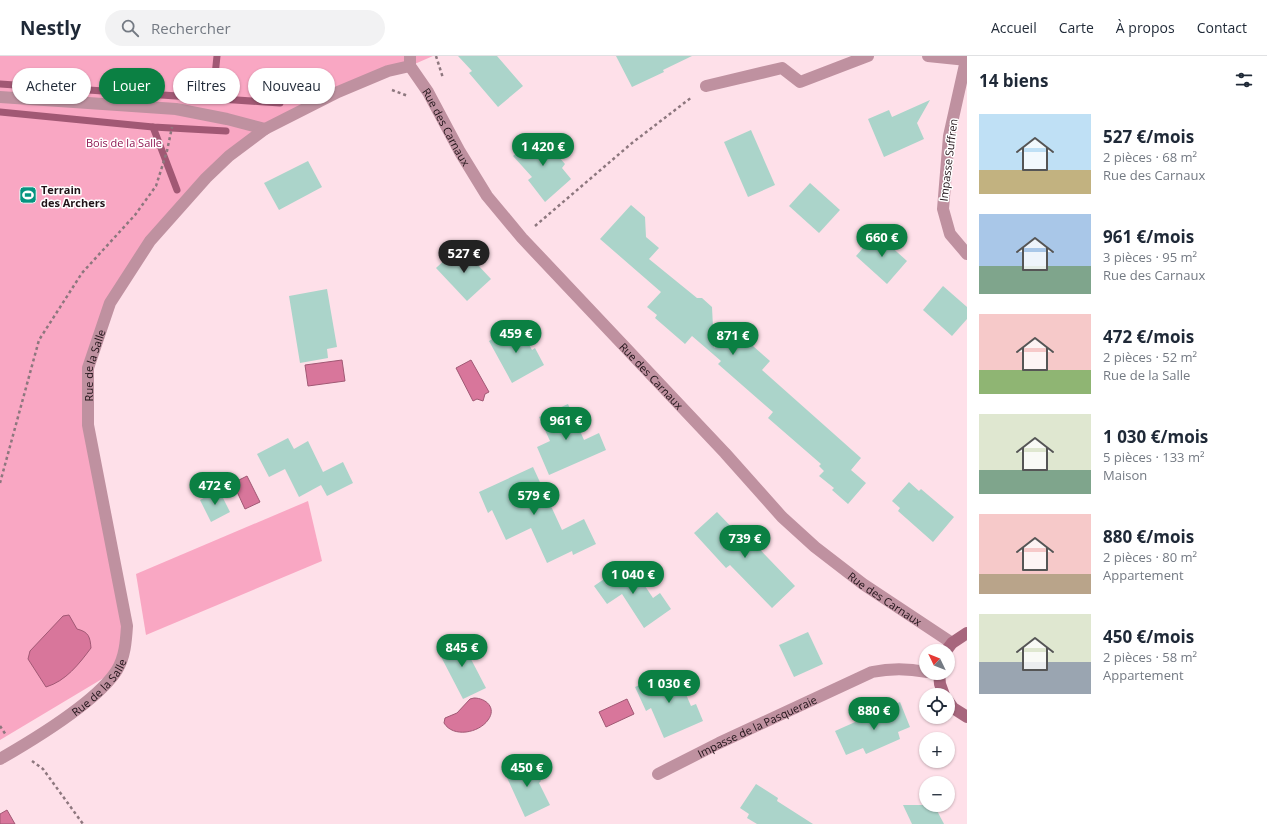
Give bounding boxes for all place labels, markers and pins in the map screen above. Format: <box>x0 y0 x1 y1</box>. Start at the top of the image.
pin: 1 420 € <box>506 133 580 167</box>
place label: Terrain des Archers <box>41 182 106 210</box>
sports icon: Terrain des Archers <box>18 185 38 205</box>
pin: 660 € <box>854 224 910 258</box>
pin: 527 € <box>436 240 492 274</box>
pin: 459 € <box>488 320 544 354</box>
pin: 871 € <box>705 322 761 356</box>
pin: 961 € <box>538 407 594 441</box>
pin: 472 € <box>187 472 243 506</box>
pin: 579 € <box>506 482 562 516</box>
pin: 739 € <box>717 525 773 559</box>
pin: 1 040 € <box>596 561 670 595</box>
pin: 845 € <box>434 634 490 668</box>
pin: 1 030 € <box>632 670 706 704</box>
pin: 880 € <box>846 697 902 731</box>
pin: 450 € <box>499 754 555 788</box>

